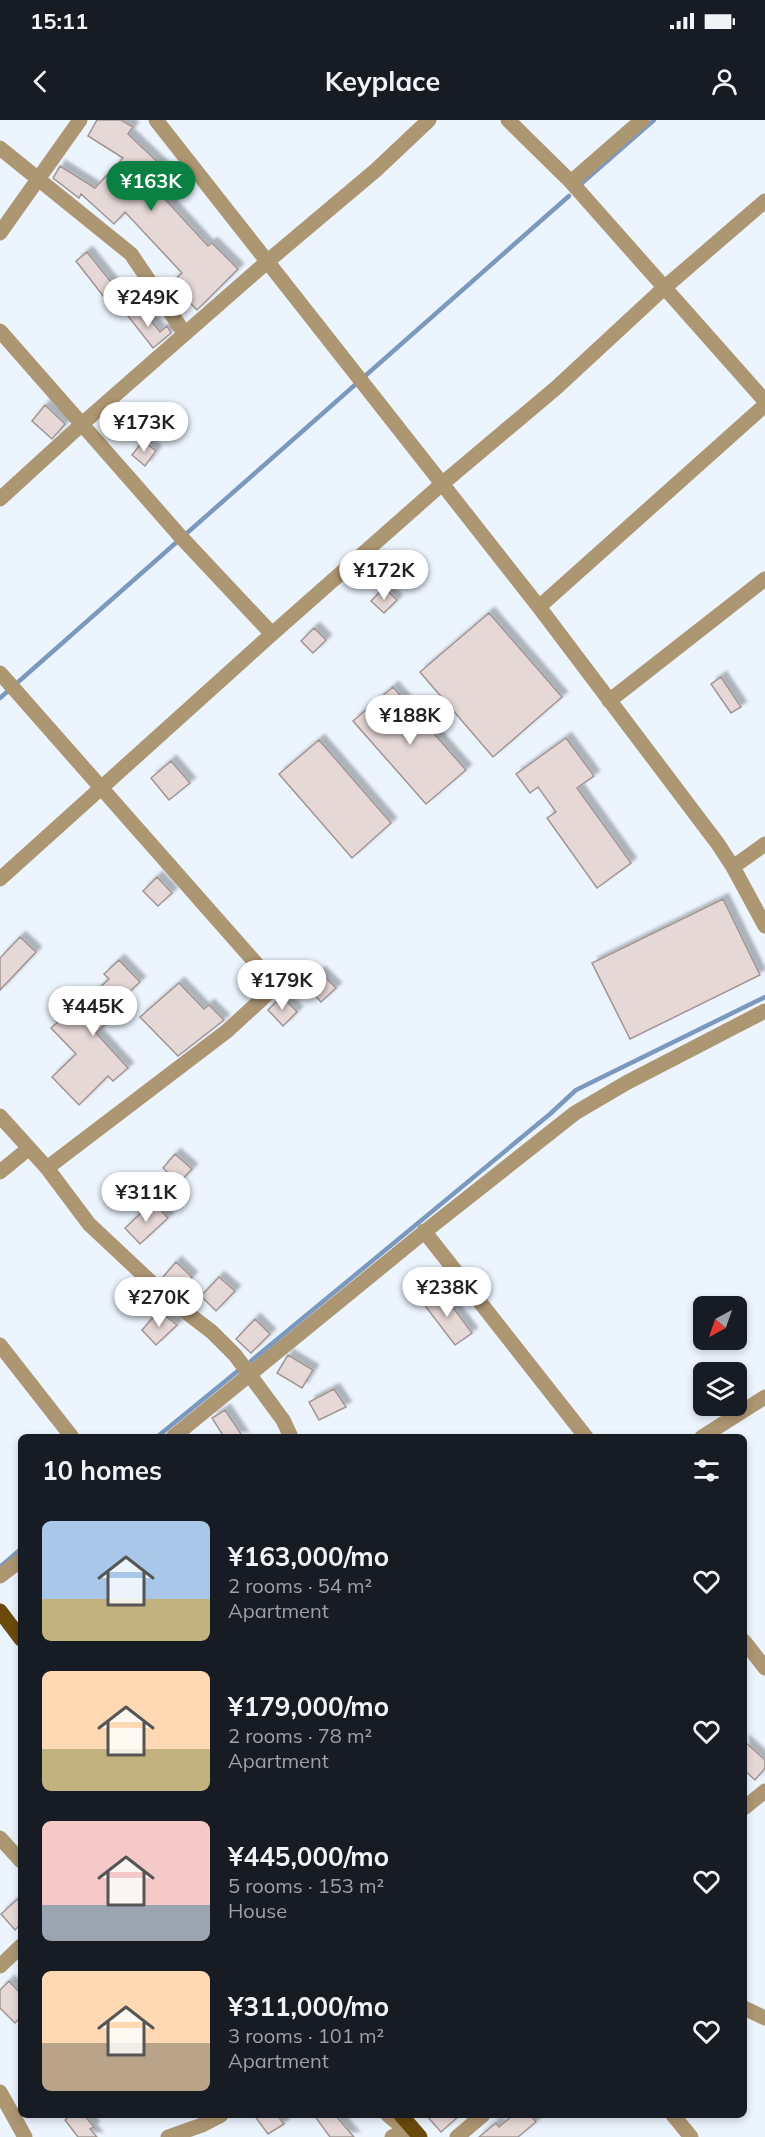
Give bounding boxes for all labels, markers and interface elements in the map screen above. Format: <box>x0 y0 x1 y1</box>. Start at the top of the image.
text: 15:11 <box>30 7 88 35</box>
text: Keyplace <box>325 64 440 98</box>
icon: back <box>24 65 57 98</box>
icon: person <box>708 65 741 98</box>
pin: ¥163K <box>109 161 193 212</box>
text: ¥163K <box>120 168 182 193</box>
pin: ¥249K <box>106 277 190 328</box>
text: ¥249K <box>117 284 179 309</box>
pin: ¥173K <box>102 402 186 453</box>
text: ¥173K <box>113 409 175 434</box>
pin: ¥172K <box>342 550 426 601</box>
text: ¥172K <box>353 557 415 582</box>
pin: ¥188K <box>368 695 452 746</box>
text: ¥188K <box>379 702 441 727</box>
pin: ¥179K <box>240 960 324 1011</box>
text: ¥179K <box>251 967 313 992</box>
pin: ¥445K <box>51 986 135 1037</box>
text: ¥445K <box>62 993 124 1018</box>
pin: ¥311K <box>104 1172 188 1223</box>
text: ¥311K <box>115 1179 177 1204</box>
pin: ¥238K <box>405 1267 489 1318</box>
text: ¥238K <box>416 1274 478 1299</box>
pin: ¥270K <box>117 1277 201 1328</box>
text: ¥270K <box>128 1284 190 1309</box>
north arrow <box>693 1296 747 1350</box>
map controls <box>693 1296 747 1416</box>
button: layers <box>693 1362 747 1416</box>
text: 10 homes <box>42 1454 162 1487</box>
icon: filters <box>690 1454 723 1487</box>
text: ¥163,000/mo <box>228 1540 389 1573</box>
icon: home <box>90 1545 162 1617</box>
icon: heart <box>690 1565 723 1598</box>
text: 2 rooms · 54 m² <box>228 1573 372 1598</box>
text: Apartment <box>228 1598 329 1623</box>
text: ¥179,000/mo <box>228 1690 389 1723</box>
icon: home <box>90 1695 162 1767</box>
icon: heart <box>690 1715 723 1748</box>
text: 2 rooms · 78 m² <box>228 1723 372 1748</box>
text: Apartment <box>228 1748 329 1773</box>
text: ¥445,000/mo <box>228 1840 389 1873</box>
icon: home <box>90 1845 162 1917</box>
icon: heart <box>690 1865 723 1898</box>
text: 5 rooms · 153 m² <box>228 1873 384 1898</box>
text: House <box>228 1898 287 1923</box>
text: ¥311,000/mo <box>228 1990 389 2023</box>
icon: home <box>90 1995 162 2067</box>
icon: heart <box>690 2015 723 2048</box>
text: 3 rooms · 101 m² <box>228 2023 384 2048</box>
text: Apartment <box>228 2048 329 2073</box>

